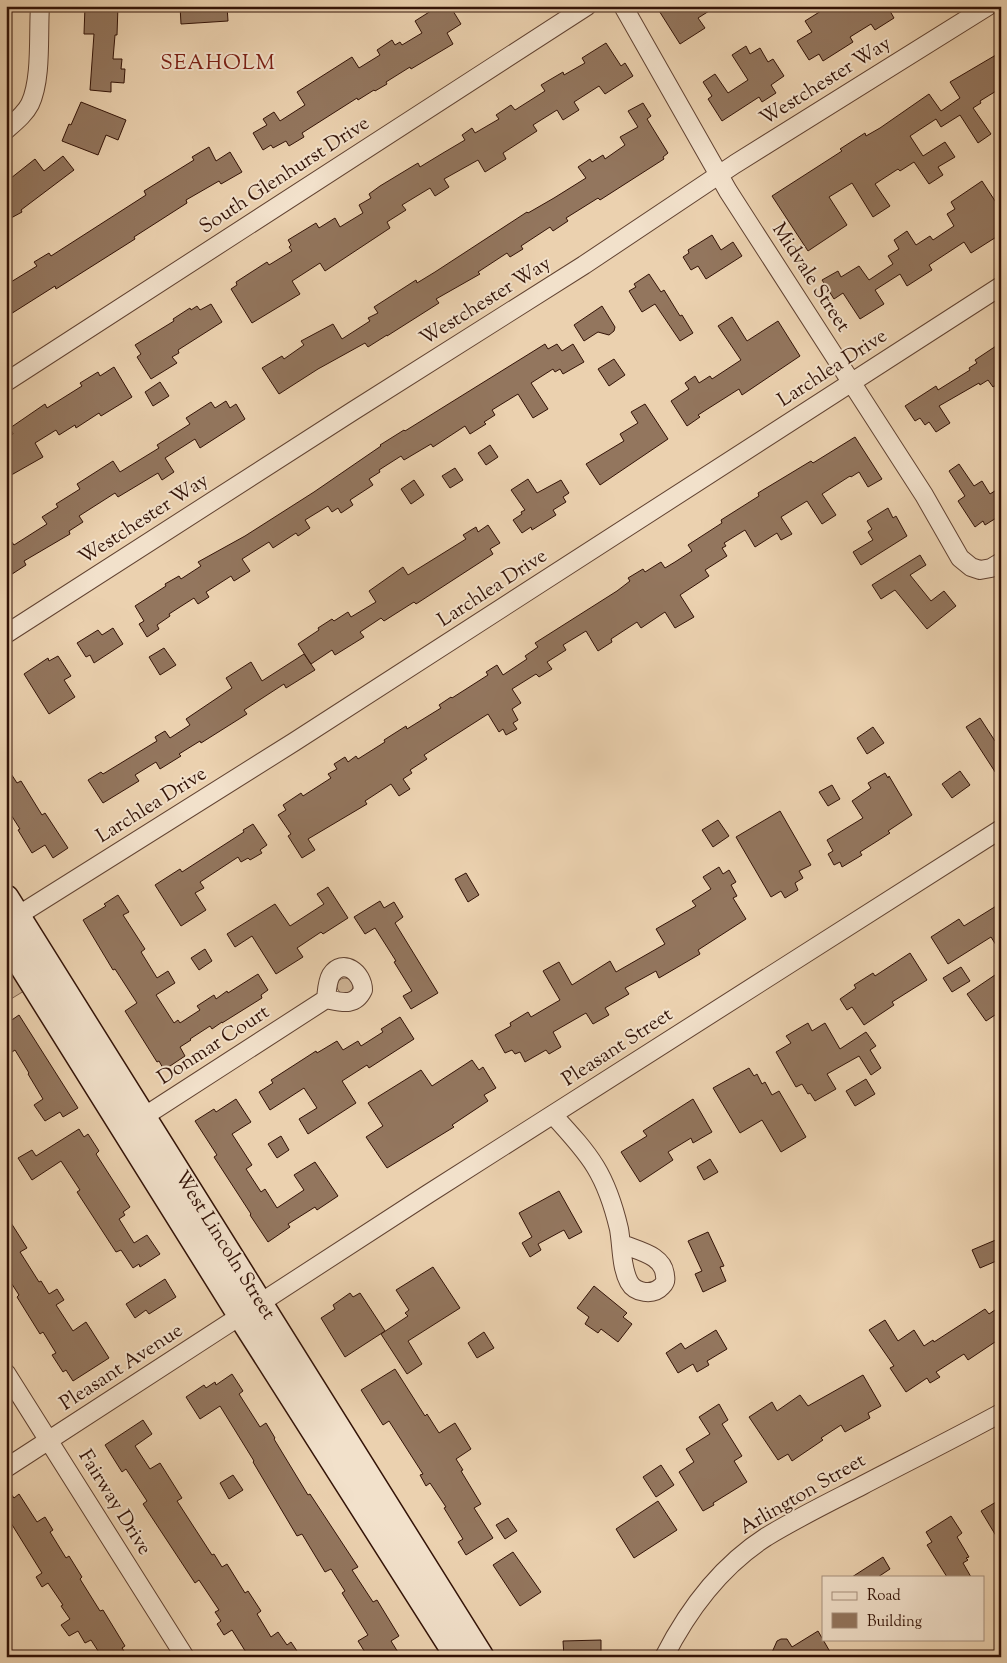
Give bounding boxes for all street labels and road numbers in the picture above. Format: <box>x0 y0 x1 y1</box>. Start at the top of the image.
street label: Westchester Way <box>755 30 897 134</box>
street label: South Glenhurst Drive <box>194 110 376 242</box>
street label: Midvale Street <box>764 218 856 339</box>
street label: Westchester Way <box>415 250 557 354</box>
street label: Larchlea Drive <box>772 323 894 415</box>
street label: Westchester Way <box>73 467 215 573</box>
street label: Larchlea Drive <box>432 543 554 635</box>
street label: Larchlea Drive <box>91 760 213 852</box>
street label: Donmar Court <box>152 999 276 1093</box>
street label: Pleasant Street <box>557 1001 679 1095</box>
street label: West Lincoln Street <box>166 1166 282 1326</box>
street label: Pleasant Avenue <box>55 1317 189 1419</box>
street label: Fairway Drive <box>70 1445 158 1561</box>
street label: Arlington Street <box>735 1447 872 1543</box>

